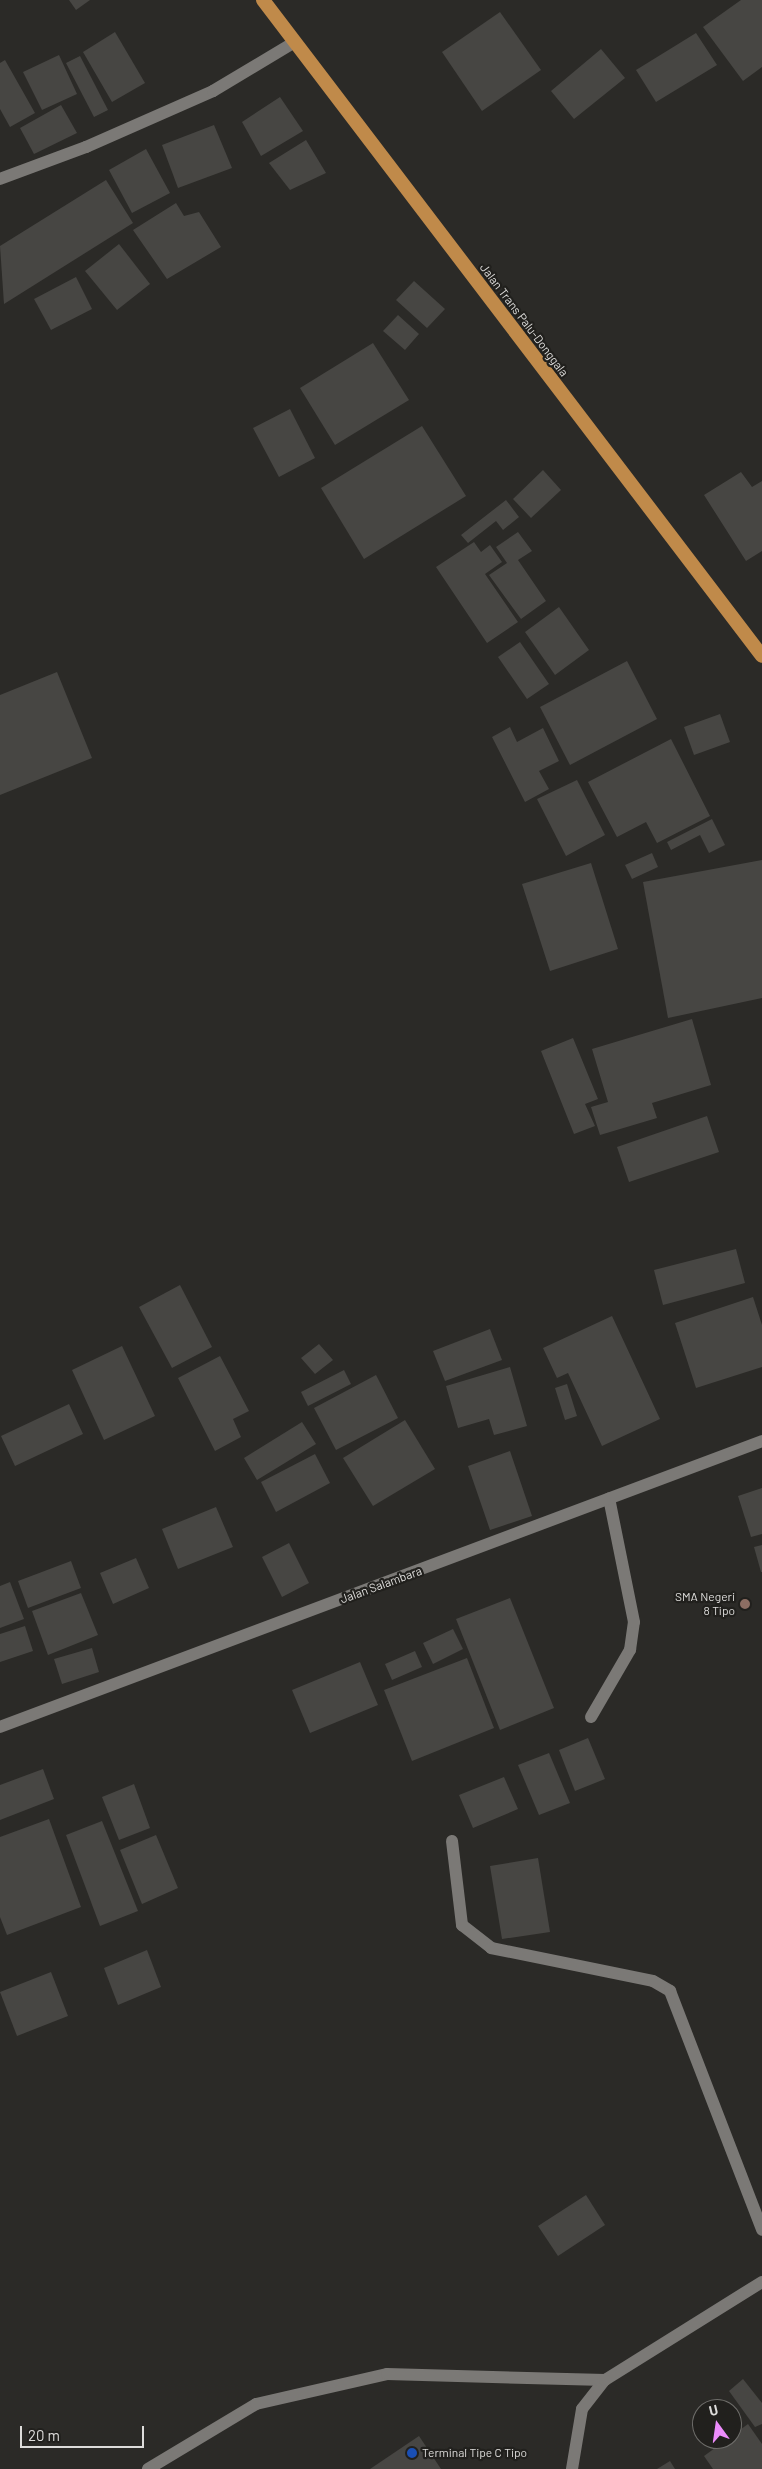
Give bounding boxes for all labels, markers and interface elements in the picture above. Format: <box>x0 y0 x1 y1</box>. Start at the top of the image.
street label: Jalan Trans Palu-Donggala <box>477 261 571 379</box>
street label: Jalan Salambara <box>338 1564 424 1606</box>
place label: SMA Negeri 8 Tipo <box>675 1590 735 1618</box>
marker: SMA Negeri 8 Tipo <box>739 1598 751 1610</box>
north arrow <box>692 2399 742 2449</box>
text: U <box>707 2401 720 2419</box>
scale bar <box>22 2416 146 2448</box>
text: 20 m <box>28 2426 60 2444</box>
place label: Terminal Tipe C Tipo <box>422 2446 527 2460</box>
marker: Terminal Tipe C Tipo <box>406 2447 418 2459</box>

